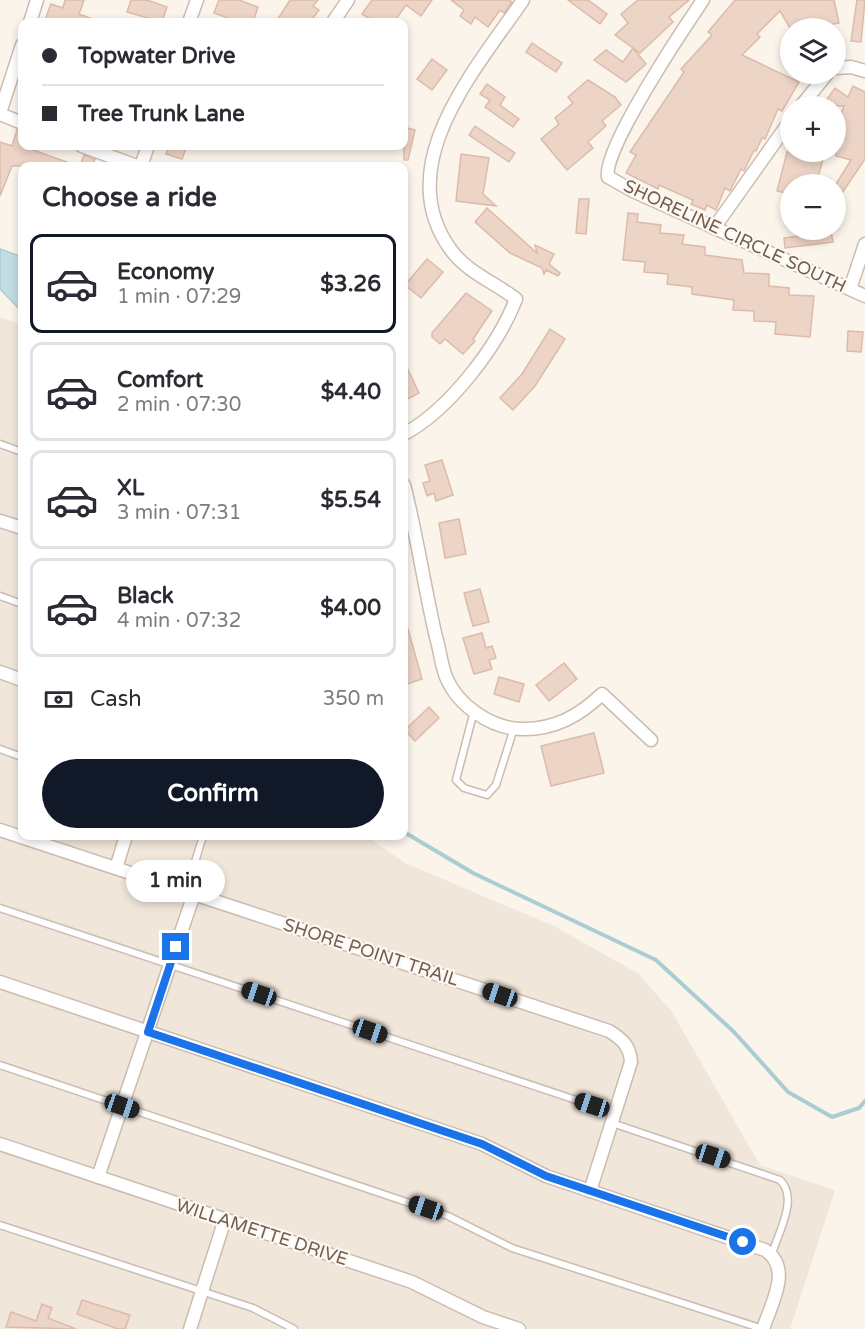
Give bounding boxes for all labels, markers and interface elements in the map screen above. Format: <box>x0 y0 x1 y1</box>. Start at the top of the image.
map controls <box>780 18 846 240</box>
button: layers <box>780 18 846 84</box>
text: Topwater Drive <box>78 43 236 69</box>
button: + <box>780 96 846 162</box>
text: Tree Trunk Lane <box>78 101 245 127</box>
button: − <box>780 174 846 240</box>
street label: SHORELINE CIRCLE SOUTH <box>620 175 850 297</box>
text: Choose a ride <box>42 181 217 214</box>
icon: car <box>45 257 99 311</box>
text: Economy <box>117 259 214 285</box>
text: $3.26 <box>320 271 381 297</box>
text: 1 min · 07:29 <box>117 285 241 309</box>
icon: car <box>45 365 99 419</box>
text: Comfort <box>117 367 203 393</box>
text: $4.40 <box>321 379 381 405</box>
text: 2 min · 07:30 <box>117 393 241 417</box>
icon: car <box>45 473 99 527</box>
text: XL <box>117 475 144 501</box>
text: $5.54 <box>320 487 381 513</box>
text: 3 min · 07:31 <box>117 501 241 525</box>
icon: car <box>45 581 99 635</box>
text: Black <box>117 583 174 609</box>
text: $4.00 <box>320 595 381 621</box>
text: 4 min · 07:32 <box>117 609 241 633</box>
icon: cash <box>42 683 75 716</box>
text: Cash <box>90 686 142 712</box>
text: 350 m <box>323 687 384 711</box>
button: Confirm <box>42 759 384 828</box>
callout: 1 min <box>126 860 225 902</box>
text: 1 min <box>149 869 202 893</box>
street label: SHORE POINT TRAIL <box>281 913 462 991</box>
route end <box>162 933 189 960</box>
car <box>239 980 279 1008</box>
car <box>480 981 520 1009</box>
car <box>350 1017 390 1045</box>
car <box>572 1091 612 1119</box>
car <box>102 1092 142 1120</box>
car <box>693 1142 733 1170</box>
street label: WILLAMETTE DRIVE <box>173 1194 351 1270</box>
car <box>406 1194 446 1222</box>
route start <box>729 1228 756 1255</box>

